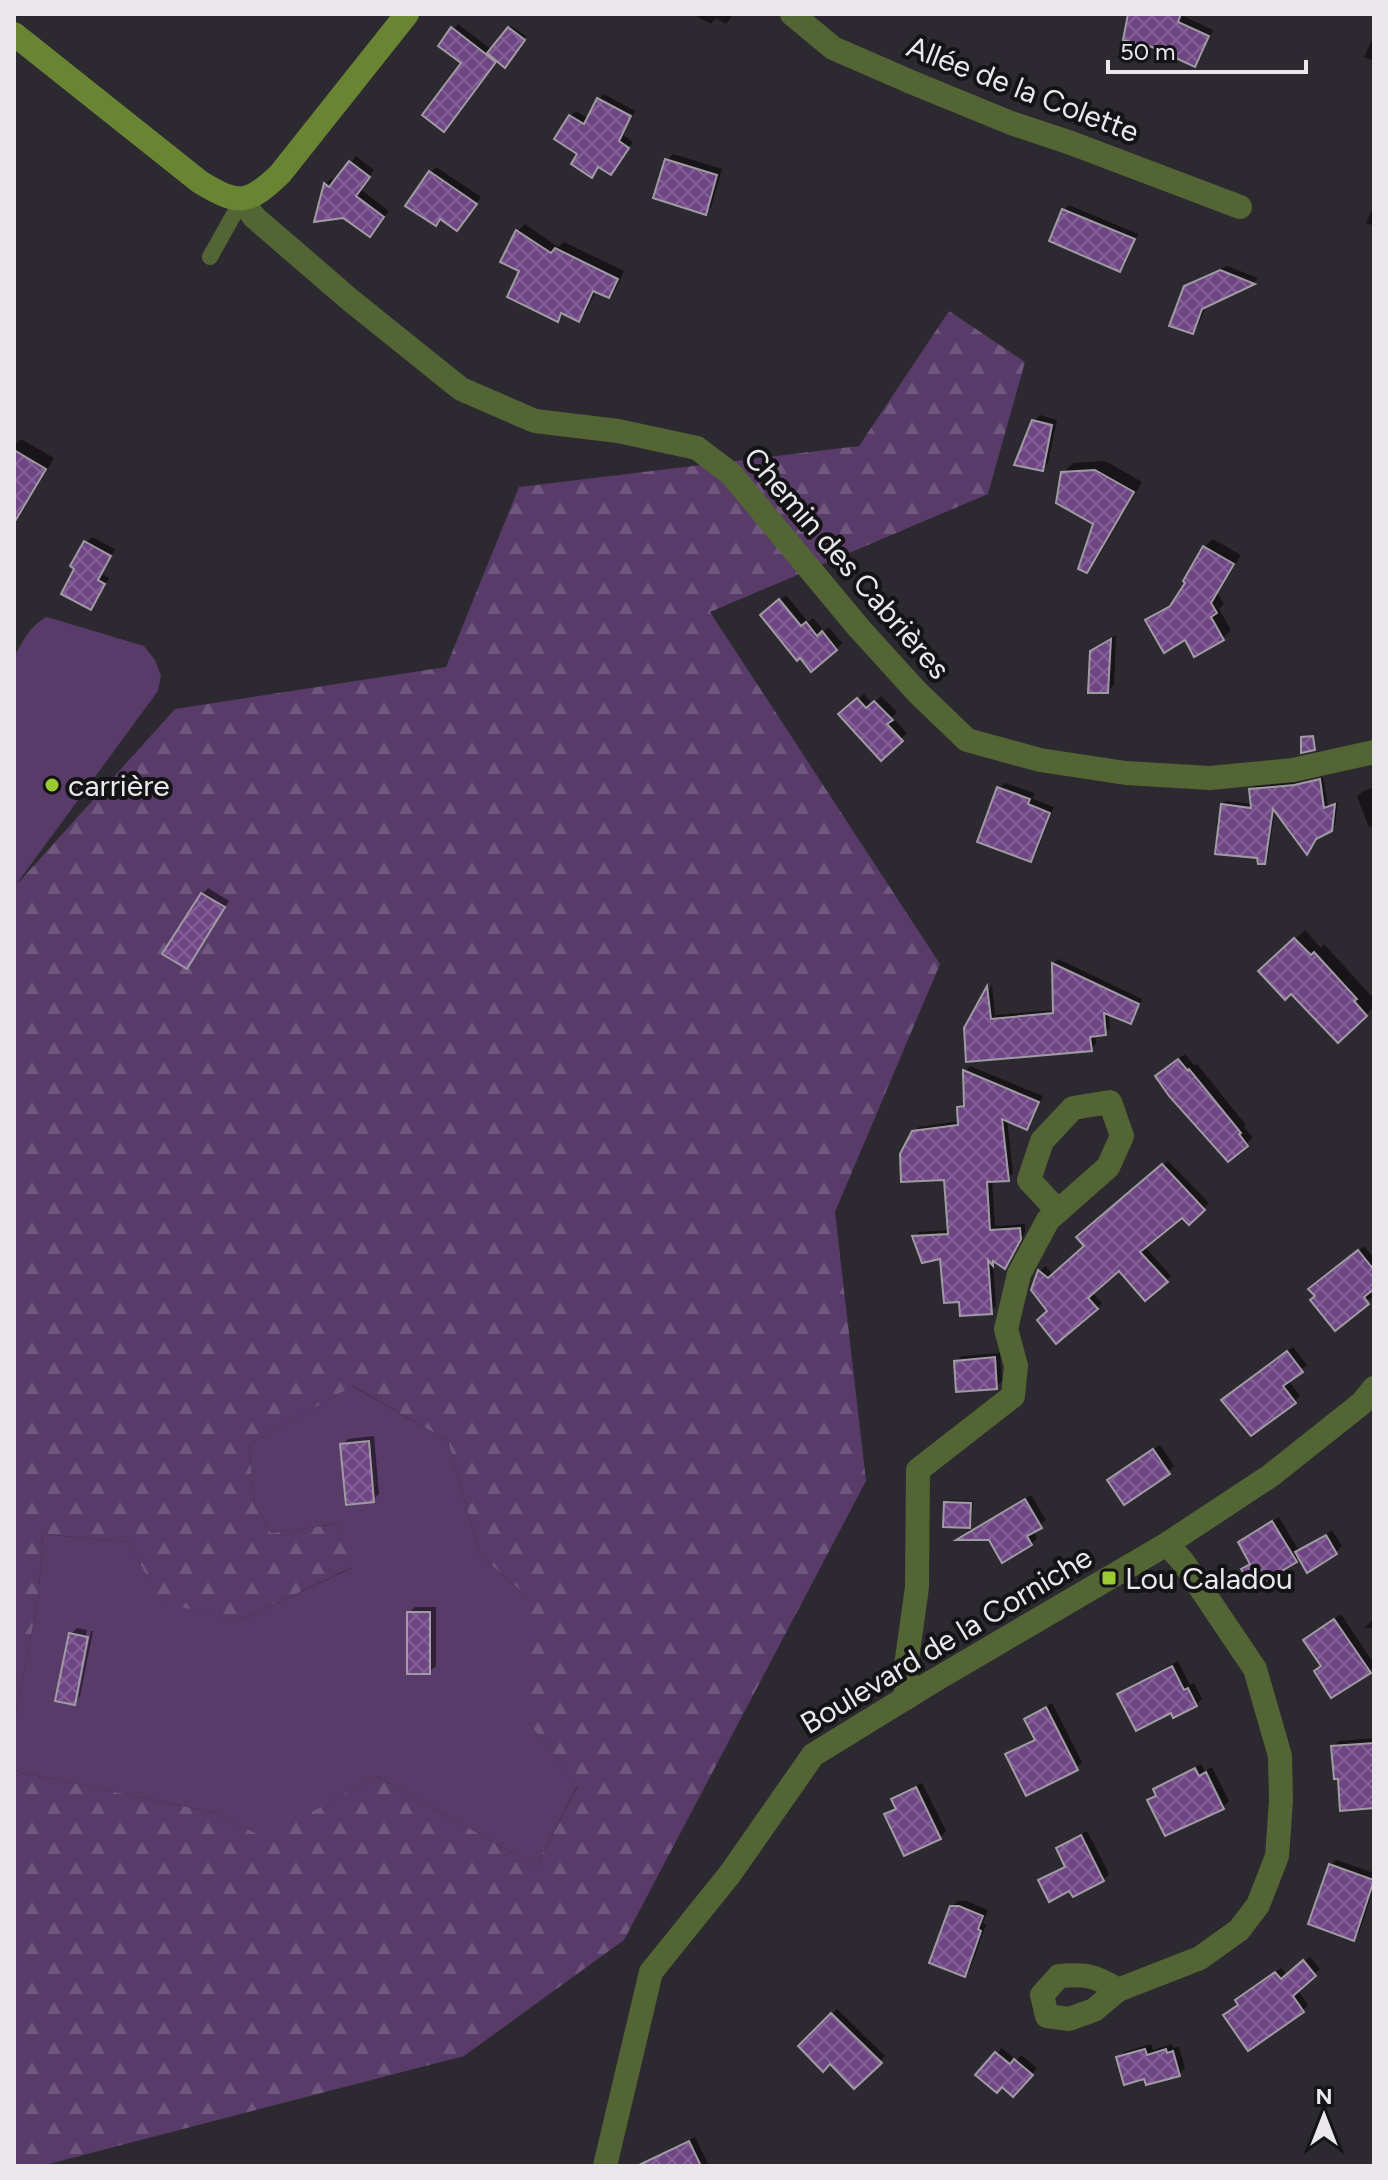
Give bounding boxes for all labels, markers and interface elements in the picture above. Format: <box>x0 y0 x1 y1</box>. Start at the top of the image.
scale bar <box>1108 24 1306 74</box>
street label: Allée de la Colette <box>902 28 1144 150</box>
text: 50 m <box>1120 37 1176 66</box>
street label: Chemin des Cabrières <box>736 439 958 687</box>
place label: carrière <box>68 767 170 804</box>
marker: carrière <box>43 776 61 794</box>
street label: Boulevard de la Corniche <box>793 1538 1099 1742</box>
place label: Lou Caladou <box>1125 1560 1293 1597</box>
marker: Lou Caladou <box>1100 1569 1118 1587</box>
north arrow <box>1284 2076 1364 2156</box>
text: N <box>1315 2083 1333 2110</box>

